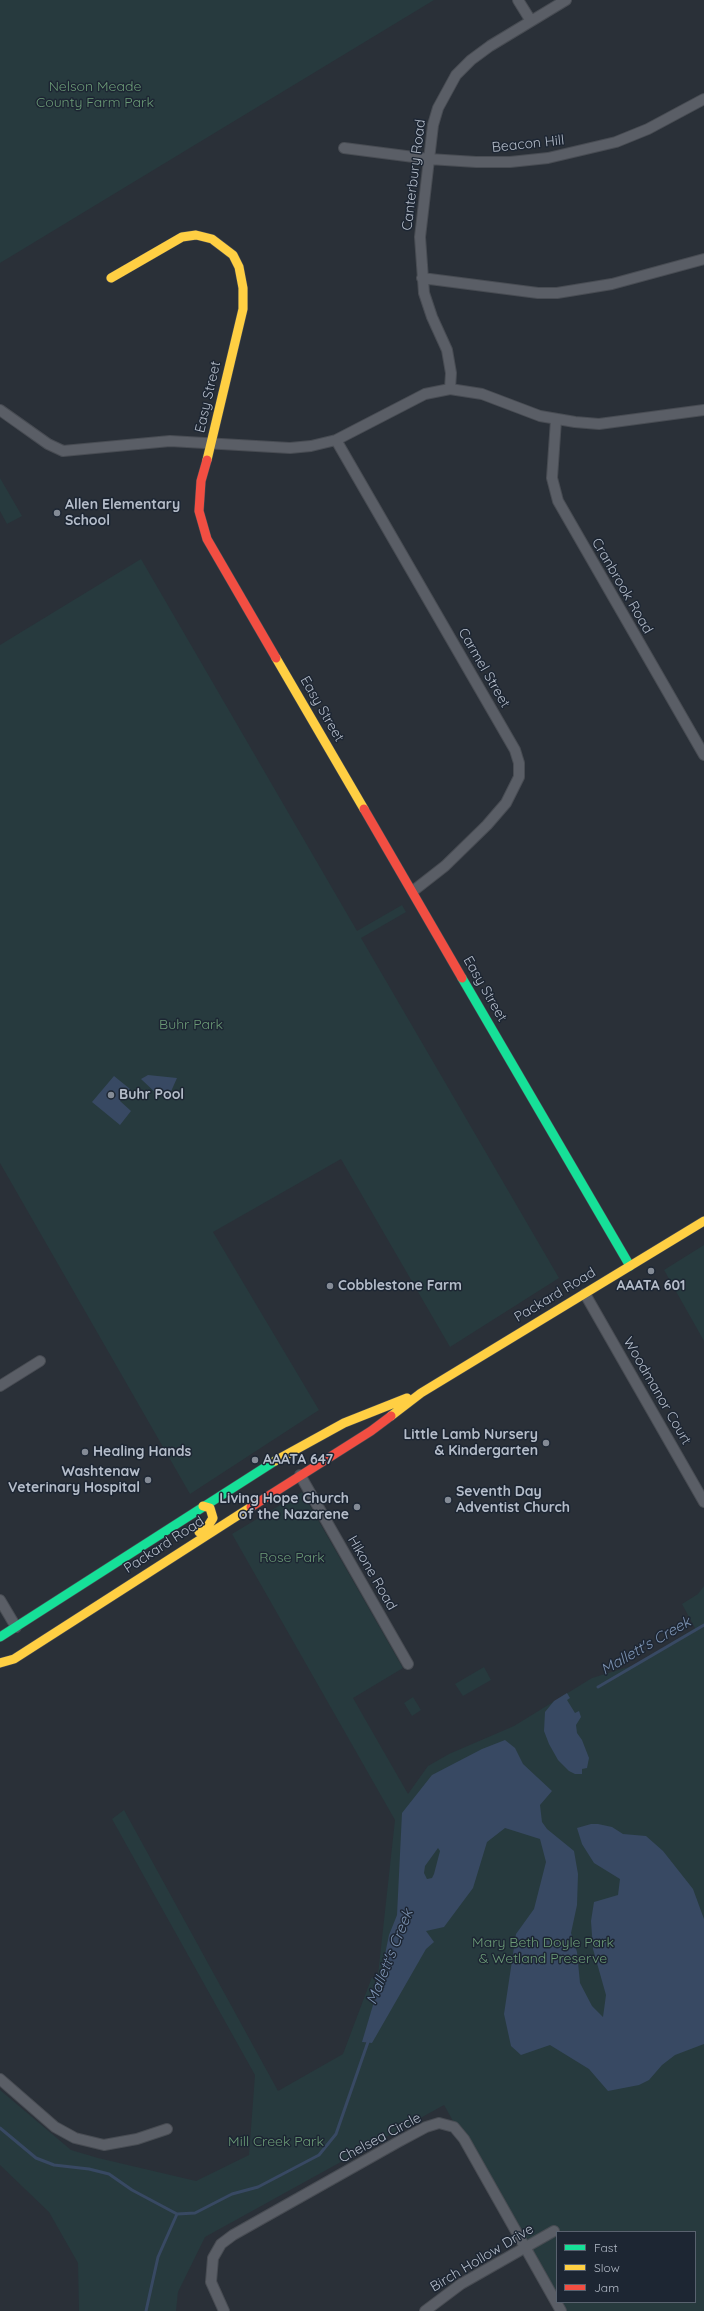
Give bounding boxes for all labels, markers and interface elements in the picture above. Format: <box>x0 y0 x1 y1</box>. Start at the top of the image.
park label: Nelson Meade County Farm Park <box>36 79 154 112</box>
street label: Canterbury Road <box>399 118 429 232</box>
street label: Beacon Hill <box>491 132 565 156</box>
street label: Easy Street <box>192 360 224 434</box>
place label: Allen Elementary School <box>65 497 180 530</box>
marker: Allen Elementary School <box>52 508 62 518</box>
street label: Cranbrook Road <box>588 535 656 637</box>
street label: Carmel Street <box>454 625 514 711</box>
street label: Easy Street <box>296 673 348 745</box>
street label: Easy Street <box>459 953 511 1025</box>
park label: Buhr Park <box>159 1017 223 1033</box>
place label: Buhr Pool <box>119 1087 184 1103</box>
marker: Buhr Pool <box>106 1090 116 1100</box>
street label: Packard Road <box>511 1264 599 1326</box>
marker: AAATA 601 <box>646 1266 656 1276</box>
place label: Cobblestone Farm <box>338 1278 462 1294</box>
place label: AAATA 601 <box>617 1278 685 1294</box>
marker: Cobblestone Farm <box>325 1281 335 1291</box>
street label: Woodmanor Court <box>619 1334 695 1448</box>
place label: Little Lamb Nursery & Kindergarten <box>403 1427 538 1460</box>
marker: Little Lamb Nursery & Kindergarten <box>541 1438 551 1448</box>
place label: Healing Hands <box>93 1444 191 1460</box>
marker: Healing Hands <box>80 1447 90 1457</box>
place label: AAATA 647 <box>263 1452 333 1468</box>
marker: AAATA 647 <box>250 1455 260 1465</box>
place label: Washtenaw Veterinary Hospital <box>8 1464 140 1496</box>
marker: Washtenaw Veterinary Hospital <box>143 1475 153 1485</box>
place label: Seventh Day Adventist Church <box>456 1484 570 1516</box>
place label: Living Hope Church of the Nazarene <box>219 1491 349 1524</box>
marker: Seventh Day Adventist Church <box>443 1495 453 1505</box>
marker: Living Hope Church of the Nazarene <box>352 1502 362 1512</box>
street label: Packard Road <box>121 1513 207 1577</box>
street label: Hikone Road <box>344 1533 400 1613</box>
park label: Rose Park <box>259 1550 325 1566</box>
water label: Mallett's Creek <box>598 1613 694 1679</box>
water label: Mallett's Creek <box>363 1907 417 2007</box>
park label: Mary Beth Doyle Park & Wetland Preserve <box>472 1935 614 1968</box>
street label: Chelsea Circle <box>336 2109 424 2167</box>
park label: Mill Creek Park <box>228 2134 324 2150</box>
street label: Birch Hollow Drive <box>427 2221 537 2295</box>
legend <box>556 2231 696 2303</box>
text: Fast <box>594 2240 618 2255</box>
text: Slow <box>594 2260 620 2275</box>
text: Jam <box>594 2280 619 2295</box>

